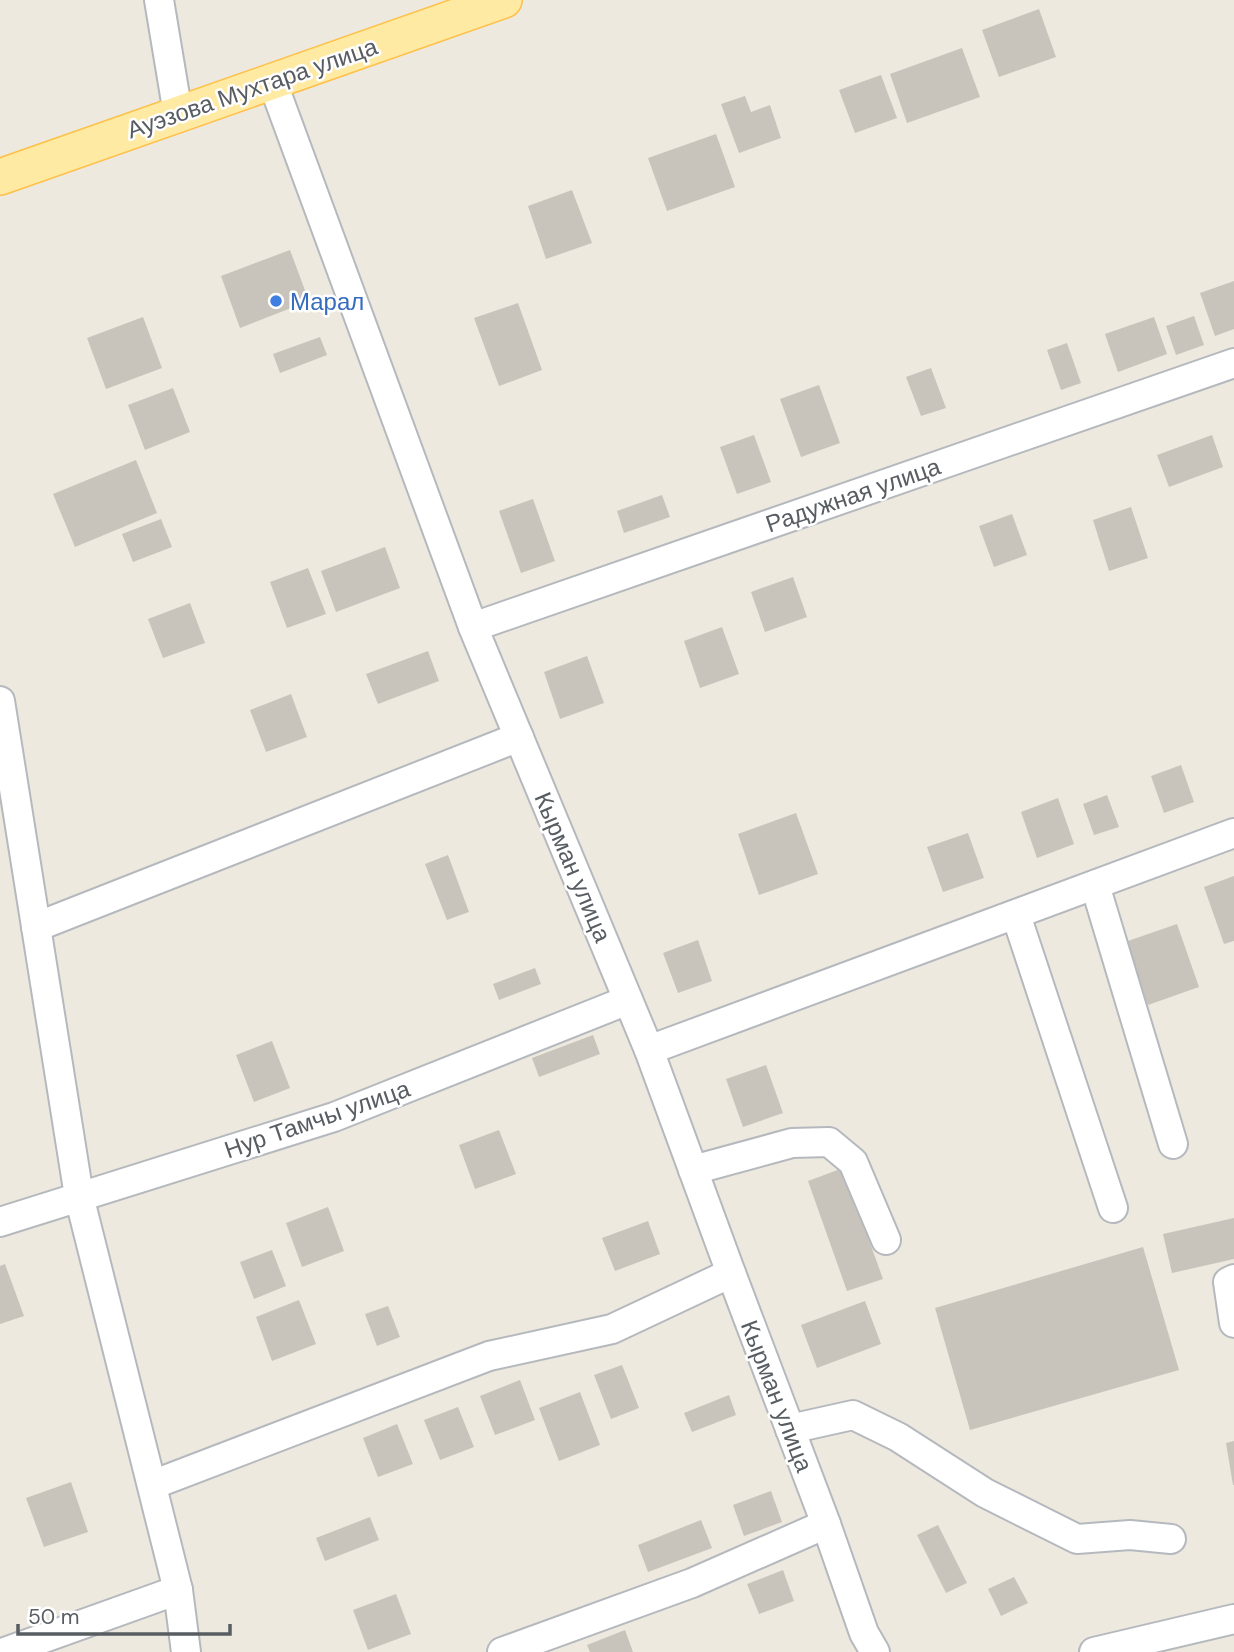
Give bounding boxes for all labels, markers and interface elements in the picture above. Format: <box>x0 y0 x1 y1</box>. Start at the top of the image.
street label: Ауэзова Мухтара улица <box>123 30 382 145</box>
place label: Марал <box>290 286 364 317</box>
marker: Марал <box>268 293 284 309</box>
street label: Радужная улица <box>762 450 945 539</box>
street label: Кырман улица <box>527 787 619 947</box>
street label: Нур Тамчы улица <box>220 1072 415 1165</box>
street label: Кырман улица <box>734 1316 820 1477</box>
scale bar <box>18 1592 229 1636</box>
text: 50 m <box>28 1603 79 1631</box>

